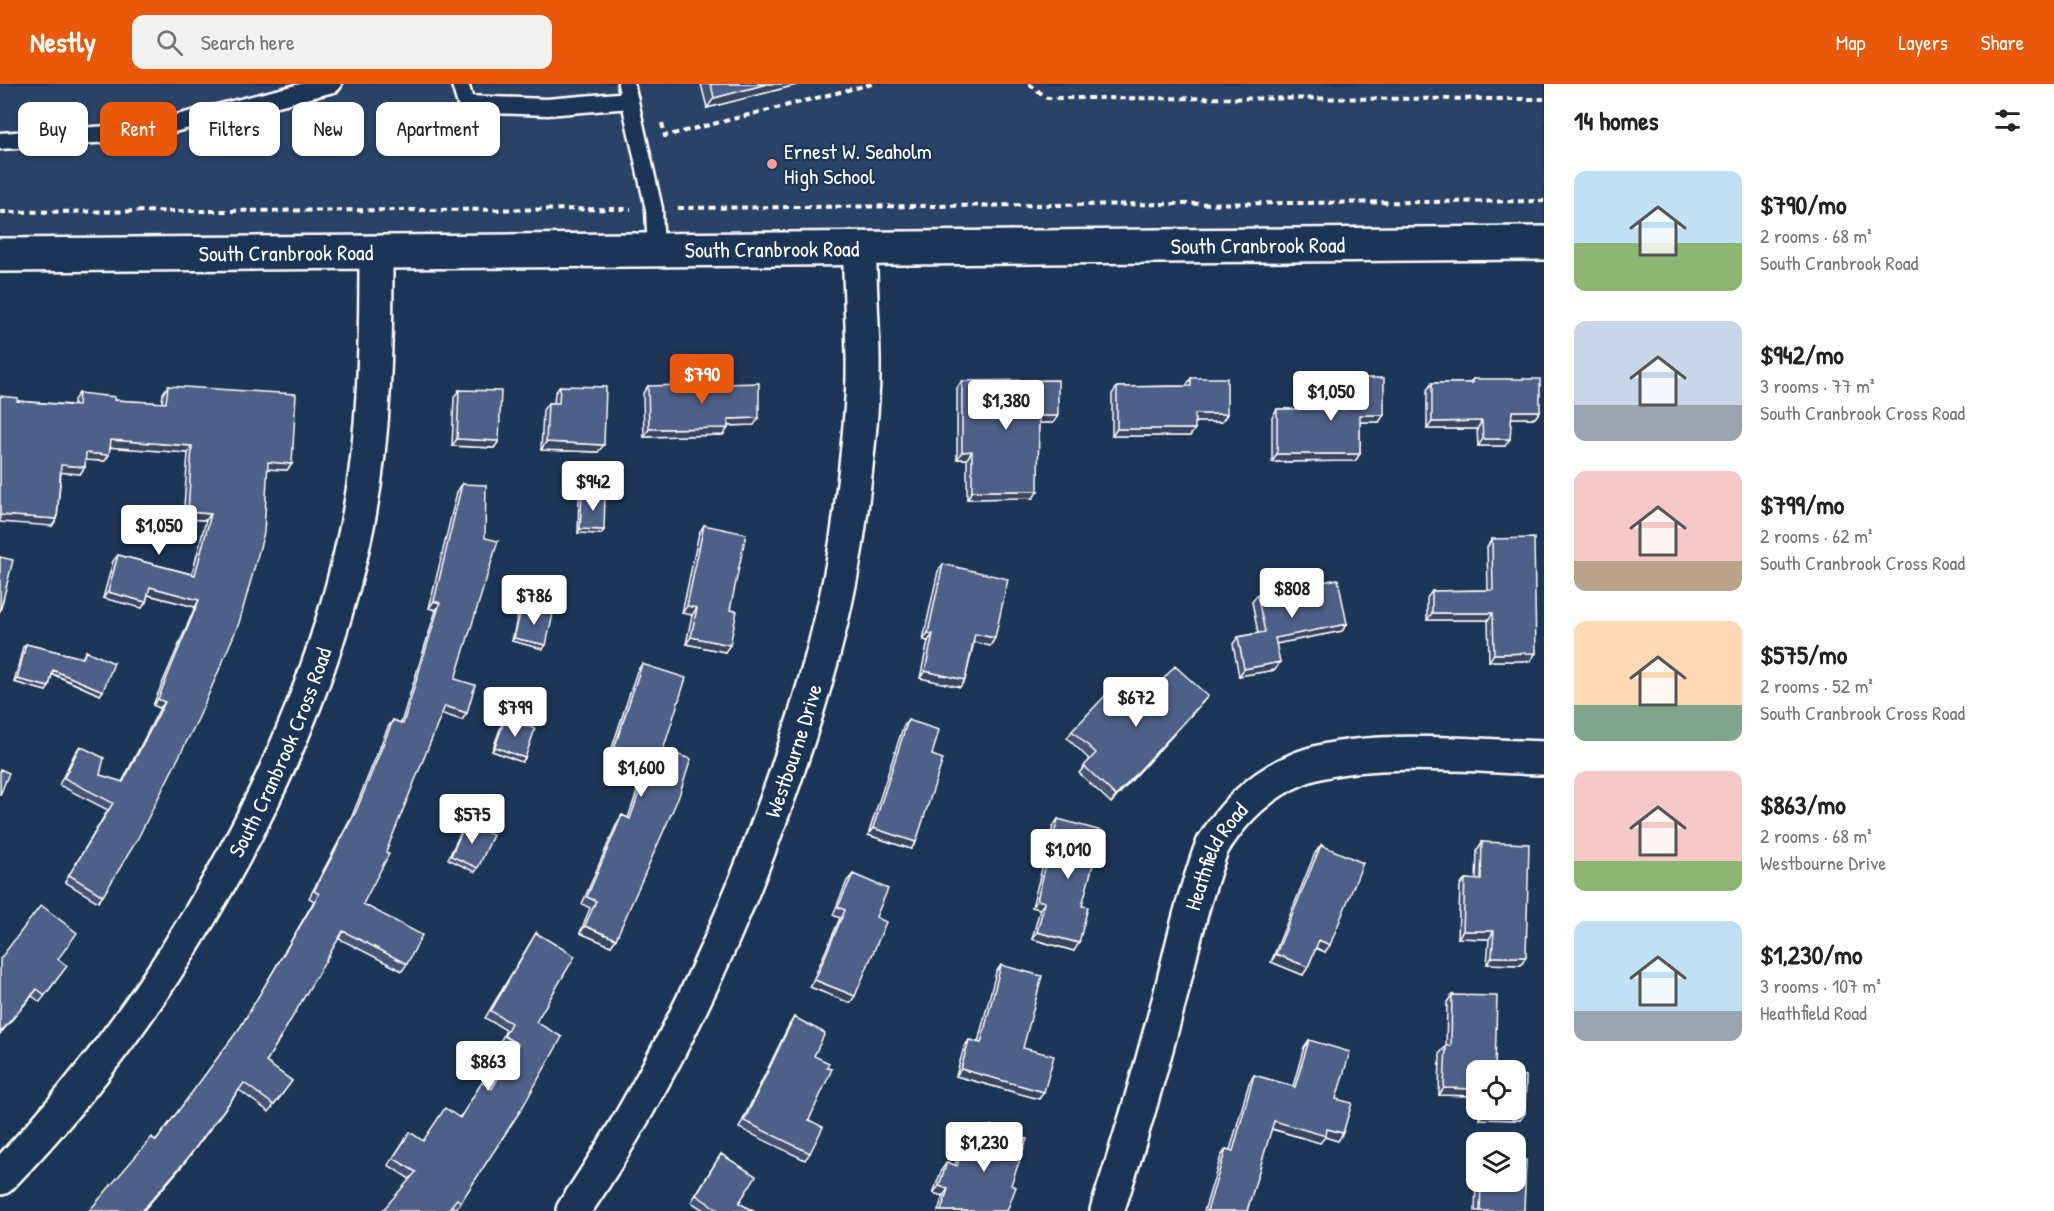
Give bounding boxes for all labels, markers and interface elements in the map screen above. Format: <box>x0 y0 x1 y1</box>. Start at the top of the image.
search box <box>132 15 552 69</box>
text: Nestly <box>30 23 96 61</box>
icon: search <box>153 26 186 59</box>
text: Search here <box>201 27 295 57</box>
text: Map <box>1836 28 1865 57</box>
text: Layers <box>1898 28 1948 57</box>
text: Share <box>1981 28 2024 57</box>
chip: Buy <box>18 102 88 156</box>
chip: Rent <box>100 102 177 156</box>
chip: Filters <box>189 102 280 156</box>
chip: New <box>292 102 364 156</box>
chip: Apartment <box>376 102 500 156</box>
text: 14 homes <box>1574 103 1659 138</box>
icon: filters <box>1991 104 2024 137</box>
place label: Ernest W. Seaholm High School <box>784 136 932 191</box>
marker: Ernest W. Seaholm High School <box>765 157 779 171</box>
text: $790/mo <box>1760 187 1846 222</box>
icon: home <box>1622 195 1694 267</box>
text: 2 rooms · 68 m² <box>1760 222 1872 249</box>
street label: South Cranbrook Road <box>1171 230 1346 261</box>
street label: South Cranbrook Road <box>685 233 860 265</box>
street label: South Cranbrook Road <box>199 237 374 268</box>
text: South Cranbrook Road <box>1760 249 1918 276</box>
text: $942/mo <box>1760 337 1844 372</box>
icon: home <box>1622 345 1694 417</box>
pin: $790 <box>666 354 738 405</box>
text: $790 <box>684 360 720 387</box>
pin: $1,050 <box>1282 371 1380 422</box>
text: 3 rooms · 77 m² <box>1760 372 1874 399</box>
text: $1,050 <box>1307 377 1355 404</box>
pin: $1,380 <box>957 380 1055 431</box>
text: $1,380 <box>982 386 1030 413</box>
text: South Cranbrook Cross Road <box>1760 399 1965 426</box>
pin: $942 <box>557 461 629 512</box>
text: $942 <box>576 467 610 494</box>
text: $799/mo <box>1760 487 1844 522</box>
icon: home <box>1622 495 1694 567</box>
pin: $1,050 <box>110 505 208 556</box>
text: $1,050 <box>135 511 183 538</box>
text: 2 rooms · 62 m² <box>1760 522 1872 549</box>
text: South Cranbrook Cross Road <box>1760 549 1965 576</box>
pin: $808 <box>1256 568 1328 619</box>
text: $808 <box>1274 574 1310 601</box>
pin: $786 <box>498 575 570 626</box>
text: $786 <box>516 581 552 608</box>
text: $575/mo <box>1760 637 1847 672</box>
street label: South Cranbrook Cross Road <box>221 643 338 862</box>
icon: home <box>1622 645 1694 717</box>
text: 2 rooms · 52 m² <box>1760 672 1873 699</box>
pin: $672 <box>1100 677 1172 728</box>
street label: Westbourne Drive <box>757 680 829 822</box>
text: $672 <box>1117 683 1155 710</box>
pin: $799 <box>479 687 551 738</box>
text: $799 <box>498 693 532 720</box>
text: South Cranbrook Cross Road <box>1760 699 1965 726</box>
pin: $1,600 <box>592 747 690 798</box>
text: $1,600 <box>617 753 665 780</box>
text: $863/mo <box>1760 787 1846 822</box>
pin: $575 <box>436 794 508 845</box>
street label: Heathfield Road <box>1177 795 1254 914</box>
icon: home <box>1622 795 1694 867</box>
text: $575 <box>454 800 490 827</box>
text: 2 rooms · 68 m² <box>1760 822 1872 849</box>
pin: $1,010 <box>1019 829 1117 880</box>
text: $1,010 <box>1045 835 1091 862</box>
text: Westbourne Drive <box>1760 849 1886 876</box>
text: $1,230/mo <box>1760 937 1863 972</box>
icon: home <box>1622 945 1694 1017</box>
text: 3 rooms · 107 m² <box>1760 972 1881 999</box>
text: Heathfield Road <box>1760 999 1867 1026</box>
pin: $863 <box>452 1041 524 1092</box>
text: $863 <box>470 1047 506 1074</box>
map controls <box>1466 1060 1526 1192</box>
button: locate <box>1466 1060 1526 1120</box>
pin: $1,230 <box>935 1122 1033 1173</box>
text: $1,230 <box>960 1128 1008 1155</box>
button: layers <box>1466 1132 1526 1192</box>

